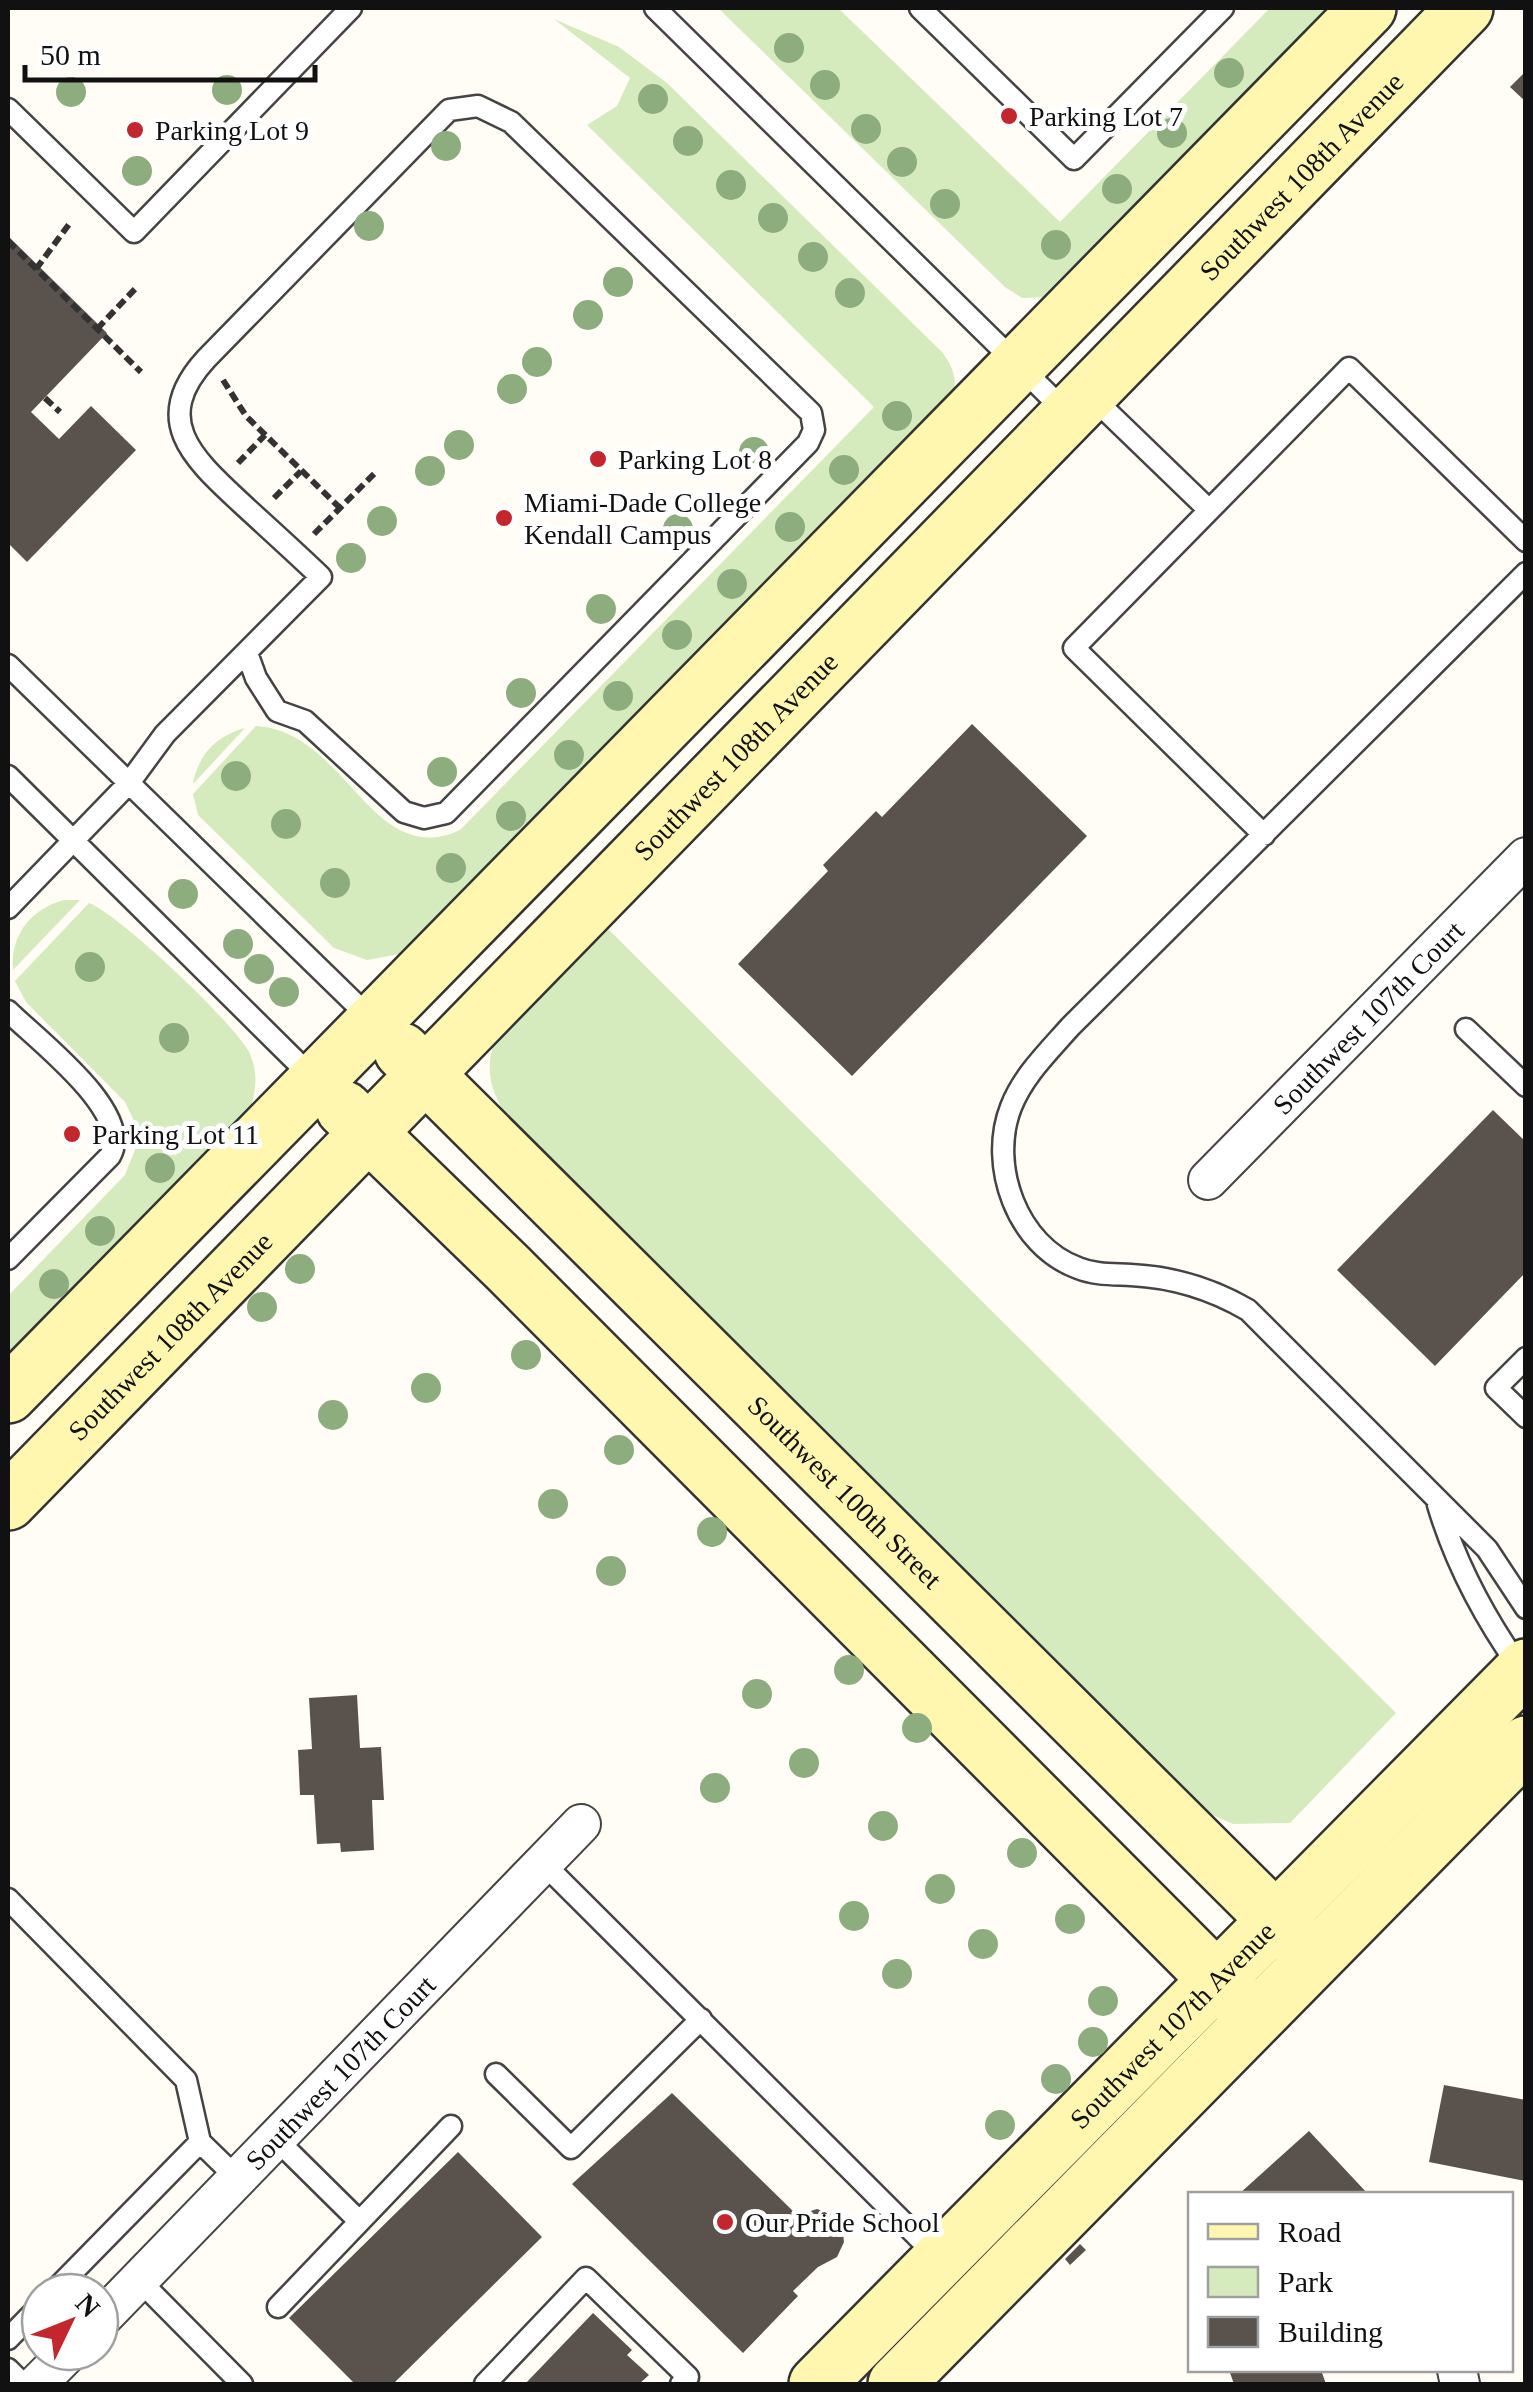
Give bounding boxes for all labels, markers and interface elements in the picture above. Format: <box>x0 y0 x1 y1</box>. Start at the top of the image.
scale bar <box>25 20 315 82</box>
text: 50 m <box>40 38 101 71</box>
street label: Southwest 108th Avenue <box>1193 66 1409 286</box>
place label: Parking Lot 7 <box>1029 101 1183 132</box>
marker: Parking Lot 7 <box>998 105 1020 127</box>
place label: Parking Lot 9 <box>155 115 309 146</box>
marker: Parking Lot 9 <box>124 119 146 141</box>
place label: Parking Lot 8 <box>618 444 772 475</box>
marker: Parking Lot 8 <box>587 448 609 470</box>
place label: Miami-Dade College Kendall Campus <box>524 487 761 550</box>
marker: Miami-Dade College Kendall Campus <box>493 507 515 529</box>
street label: Southwest 108th Avenue <box>627 646 844 866</box>
street label: Southwest 107th Court <box>1266 914 1470 1120</box>
place label: Parking Lot 11 <box>92 1119 259 1150</box>
marker: Parking Lot 11 <box>61 1123 83 1145</box>
street label: Southwest 108th Avenue <box>62 1226 278 1446</box>
street label: Southwest 100th Street <box>742 1389 948 1594</box>
street label: Southwest 107th Avenue <box>1063 1915 1281 2135</box>
street label: Southwest 107th Court <box>239 1969 441 2176</box>
legend <box>1188 2192 1513 2372</box>
place label: Our Pride School <box>745 2207 940 2238</box>
marker: Our Pride School <box>714 2211 736 2233</box>
text: Road <box>1278 2215 1341 2248</box>
text: Park <box>1278 2265 1333 2298</box>
north arrow <box>20 2272 120 2372</box>
text: N <box>70 2287 106 2323</box>
text: Building <box>1278 2315 1383 2348</box>

